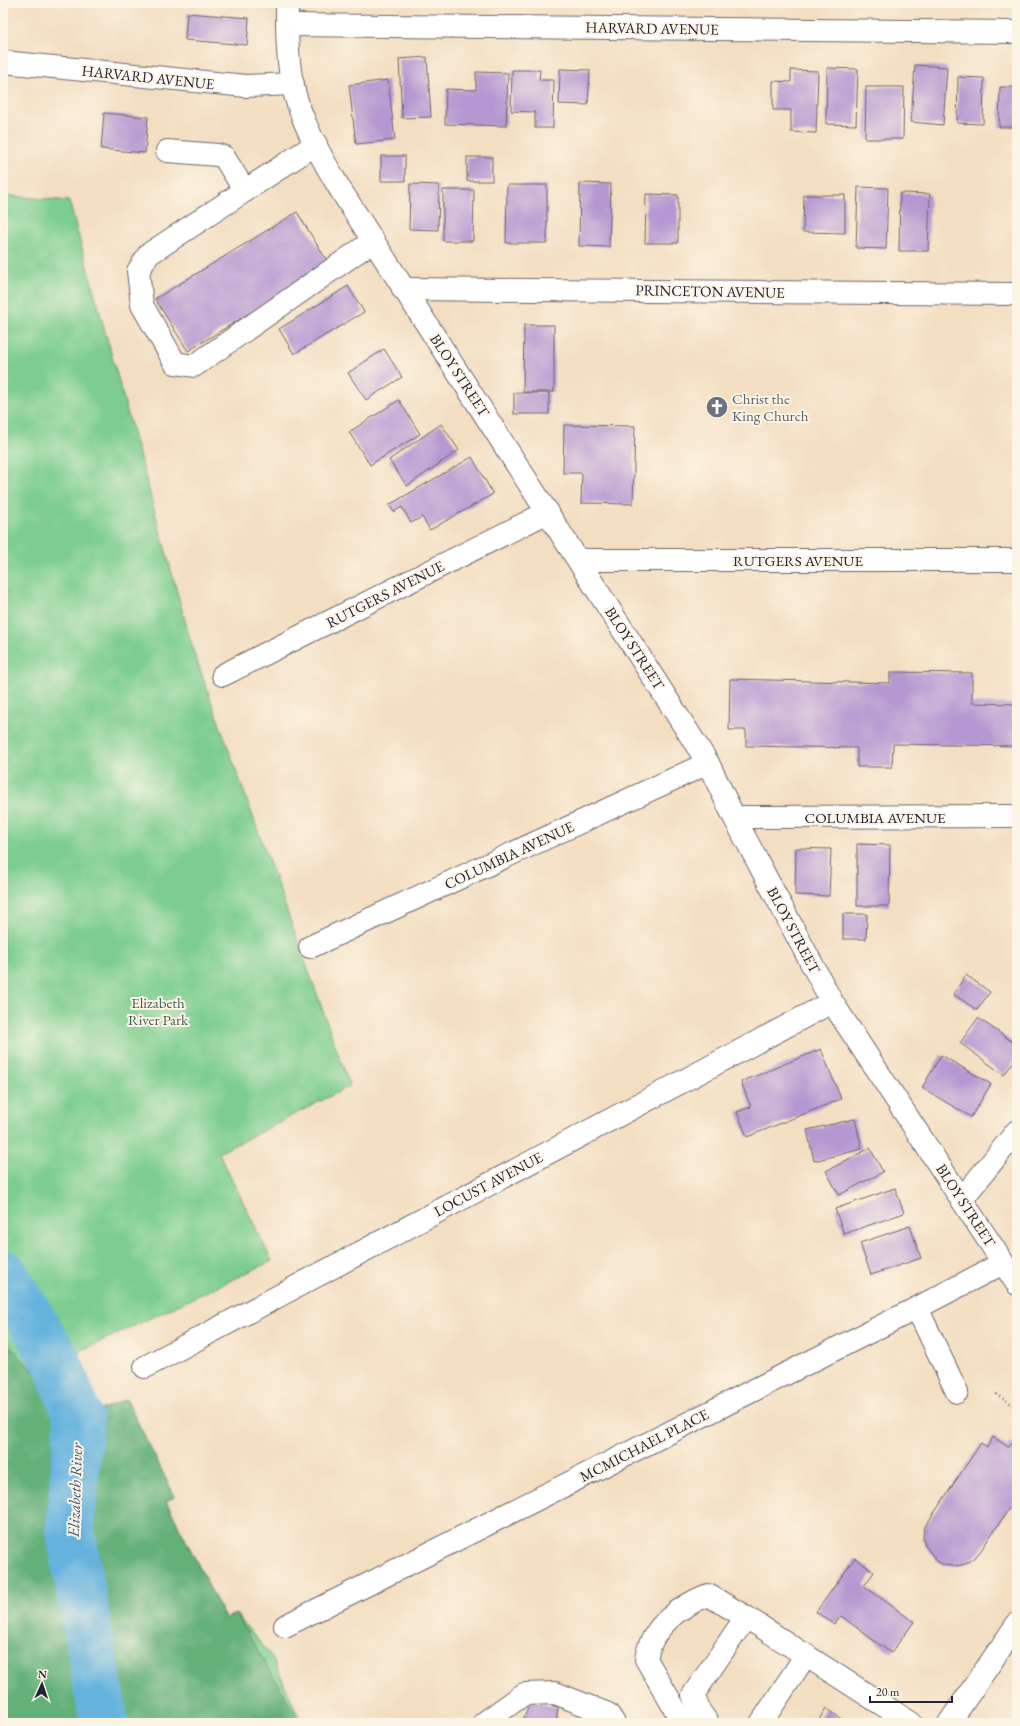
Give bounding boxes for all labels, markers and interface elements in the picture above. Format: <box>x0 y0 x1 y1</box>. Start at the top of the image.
street label: HARVARD AVENUE <box>585 17 719 39</box>
street label: HARVARD AVENUE <box>81 61 216 93</box>
street label: PRINCETON AVENUE <box>635 280 785 302</box>
street label: BLOY STREET <box>426 330 494 421</box>
place label: Christ the King Church <box>732 389 809 425</box>
church icon: Christ the King Church <box>704 394 730 420</box>
street label: RUTGERS AVENUE <box>733 551 863 570</box>
street label: RUTGERS AVENUE <box>323 556 448 632</box>
street label: BLOY STREET <box>601 603 669 694</box>
street label: COLUMBIA AVENUE <box>805 808 946 827</box>
street label: COLUMBIA AVENUE <box>441 816 577 893</box>
street label: BLOY STREET <box>763 884 825 977</box>
park label: Elizabeth River Park <box>128 993 189 1029</box>
street label: LOCUST AVENUE <box>430 1147 546 1221</box>
street label: BLOY STREET <box>932 1160 1000 1251</box>
street label: MCMICHAEL PLACE <box>576 1404 712 1486</box>
water label: Elizabeth River <box>63 1442 87 1538</box>
north arrow <box>22 1664 62 1704</box>
text: N <box>38 1667 47 1681</box>
scale bar <box>870 1678 952 1704</box>
text: 20 m <box>876 1684 900 1700</box>

